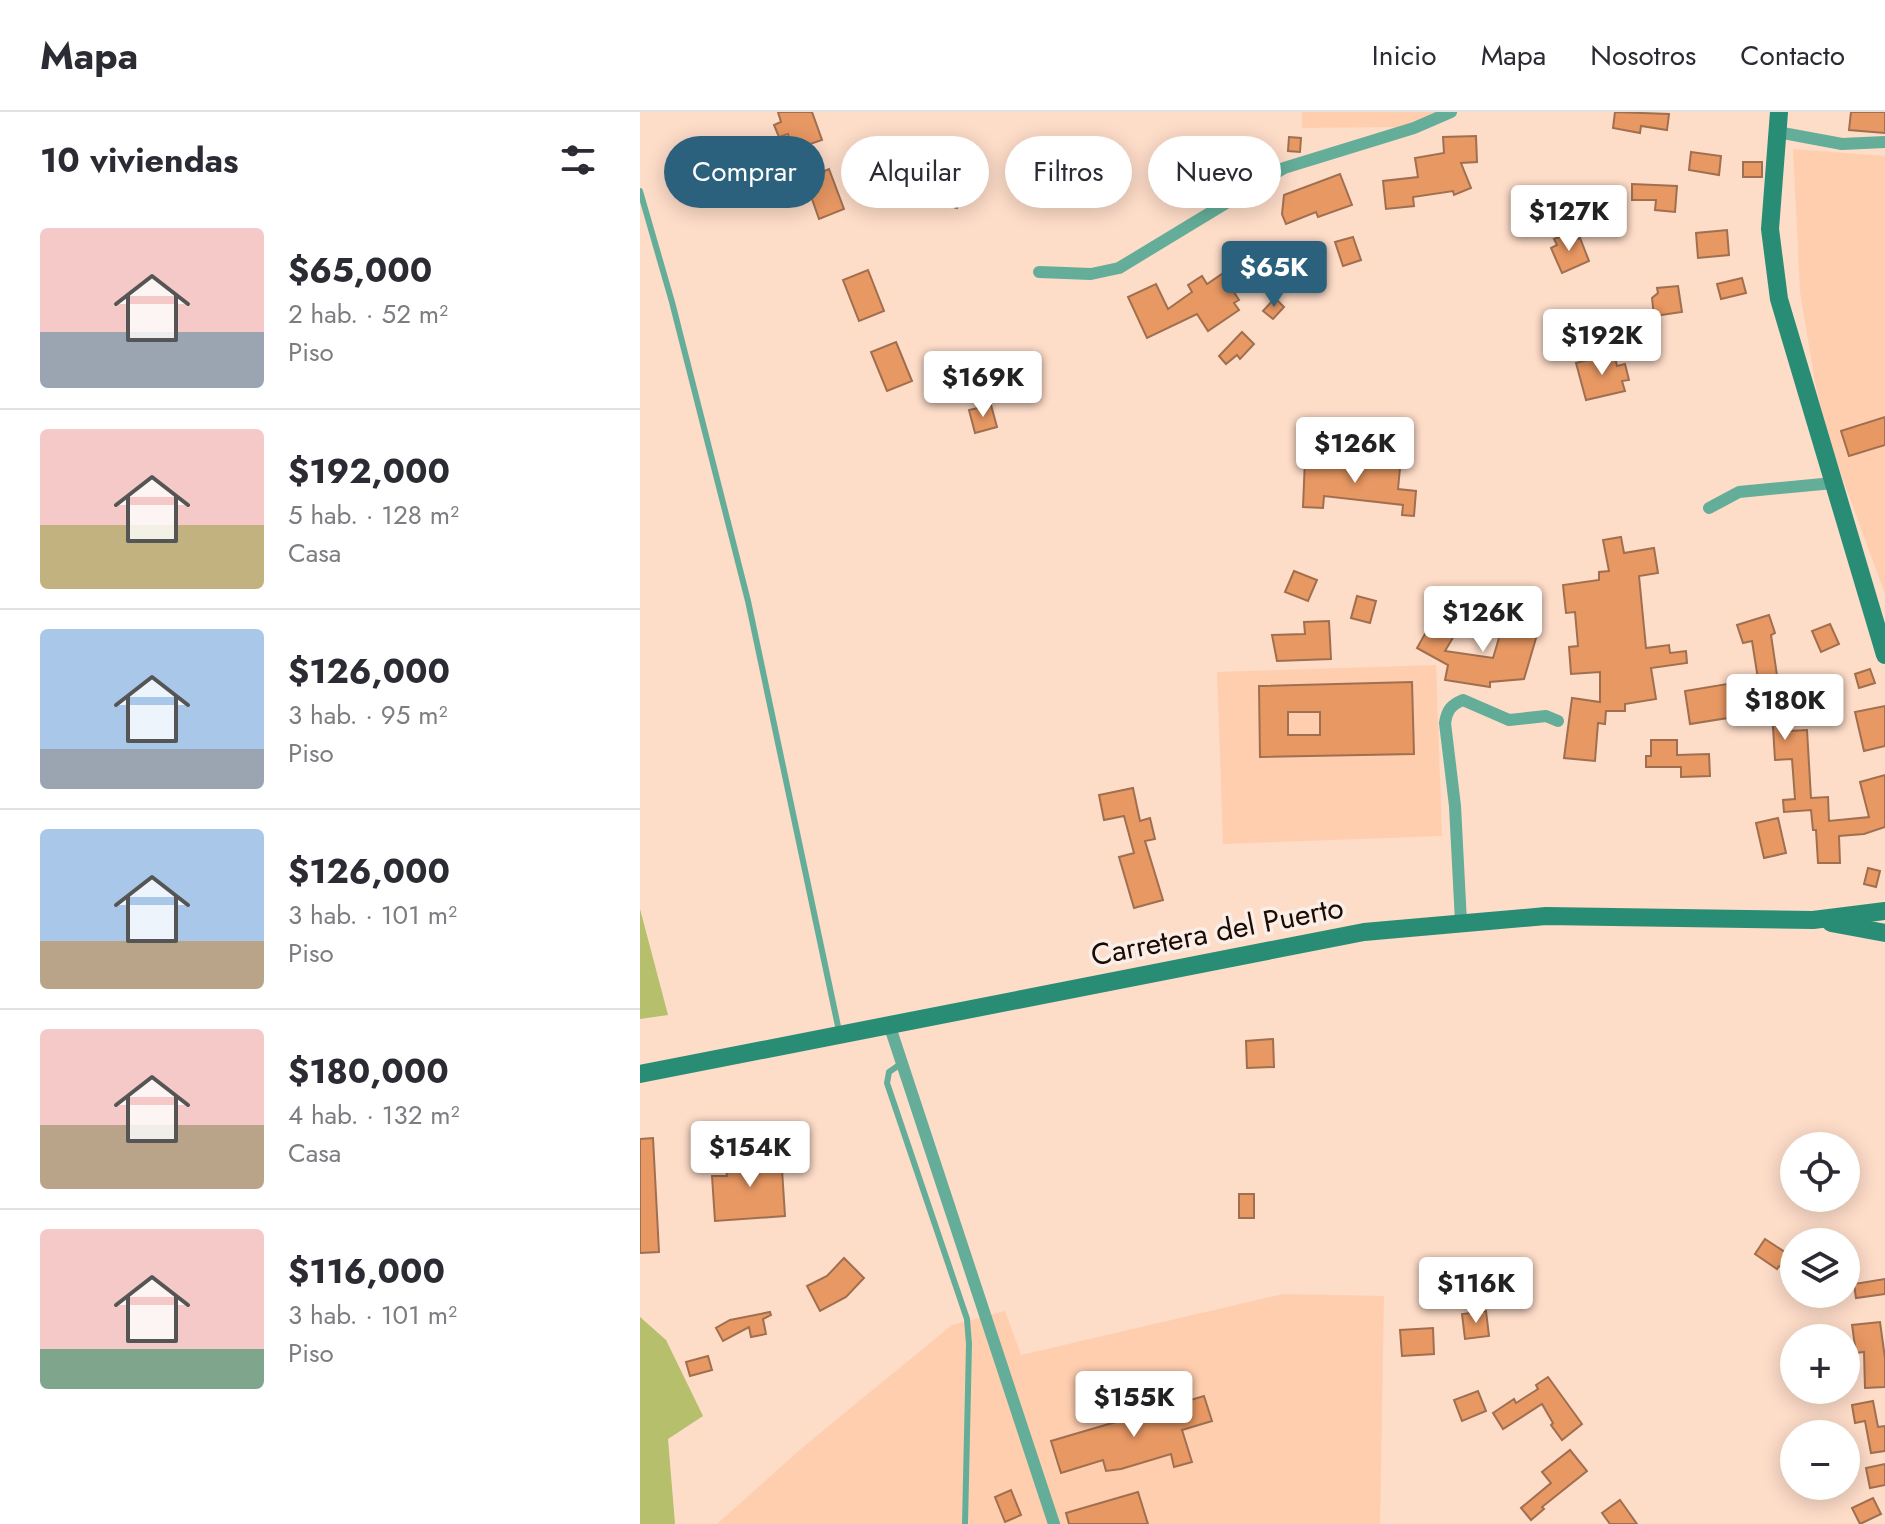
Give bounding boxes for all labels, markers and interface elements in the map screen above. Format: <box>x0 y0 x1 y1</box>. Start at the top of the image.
text: Mapa <box>40 28 138 83</box>
text: Inicio <box>1372 35 1437 76</box>
text: Mapa <box>1481 35 1546 76</box>
text: Nosotros <box>1590 35 1696 76</box>
text: Contacto <box>1740 35 1845 76</box>
text: 10 viviendas <box>40 136 238 185</box>
chip: Comprar <box>664 136 825 208</box>
chip: Alquilar <box>841 136 989 208</box>
chip: Filtros <box>1005 136 1132 208</box>
chip: Nuevo <box>1148 136 1281 208</box>
icon: filters <box>556 138 600 182</box>
pin: $127K <box>1513 185 1625 253</box>
text: $127K <box>1529 192 1609 230</box>
pin: $65K <box>1227 241 1321 309</box>
text: $65,000 <box>288 246 432 295</box>
text: $65K <box>1240 248 1308 286</box>
icon: home <box>104 260 200 356</box>
text: 2 hab. · 52 m² <box>288 295 448 333</box>
pin: $192K <box>1546 309 1658 377</box>
text: $192K <box>1561 316 1643 354</box>
text: Piso <box>288 333 334 371</box>
pin: $169K <box>927 351 1039 419</box>
text: $169K <box>942 358 1024 396</box>
pin: $126K <box>1299 417 1411 485</box>
text: $126K <box>1314 424 1396 462</box>
text: $192,000 <box>288 447 450 496</box>
icon: home <box>104 461 200 557</box>
text: 5 hab. · 128 m² <box>288 496 459 534</box>
text: Casa <box>288 534 341 572</box>
pin: $126K <box>1427 586 1539 654</box>
text: $126K <box>1442 593 1524 631</box>
text: $126,000 <box>288 647 450 696</box>
icon: home <box>104 661 200 757</box>
pin: $180K <box>1729 674 1841 742</box>
text: $180K <box>1744 681 1826 719</box>
text: 3 hab. · 95 m² <box>288 696 448 734</box>
text: Piso <box>288 734 334 772</box>
text: $126,000 <box>288 847 450 896</box>
icon: home <box>104 861 200 957</box>
street label: Carretera del Puerto <box>1087 885 1347 977</box>
text: 3 hab. · 101 m² <box>288 896 457 934</box>
text: Piso <box>288 934 334 972</box>
text: $180,000 <box>288 1047 449 1096</box>
icon: home <box>104 1061 200 1157</box>
text: 4 hab. · 132 m² <box>288 1096 460 1134</box>
pin: $154K <box>694 1121 806 1189</box>
text: $154K <box>709 1128 791 1166</box>
map controls <box>1780 1132 1860 1500</box>
button: locate <box>1780 1132 1860 1212</box>
text: Casa <box>288 1134 341 1172</box>
button: layers <box>1780 1228 1860 1308</box>
text: $116,000 <box>288 1247 445 1296</box>
pin: $116K <box>1420 1257 1532 1325</box>
icon: home <box>104 1261 200 1357</box>
text: $116K <box>1437 1264 1515 1302</box>
text: 3 hab. · 101 m² <box>288 1296 457 1334</box>
button: + <box>1780 1324 1860 1404</box>
text: Piso <box>288 1334 334 1372</box>
pin: $155K <box>1078 1371 1190 1439</box>
text: $155K <box>1093 1378 1175 1416</box>
button: − <box>1780 1420 1860 1500</box>

